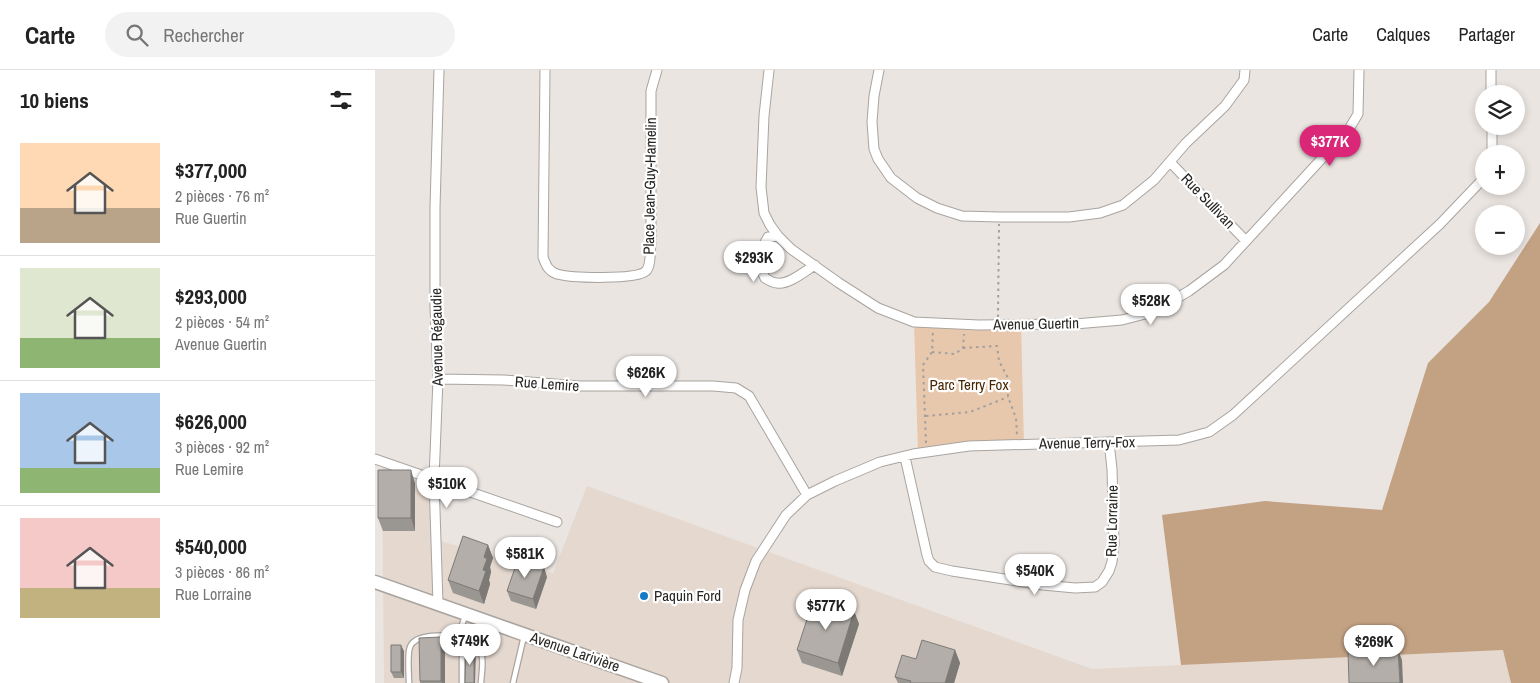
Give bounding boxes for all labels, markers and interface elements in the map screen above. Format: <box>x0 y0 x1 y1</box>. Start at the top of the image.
search box <box>105 12 455 57</box>
text: Carte <box>25 19 75 51</box>
icon: search <box>123 21 151 49</box>
text: Rechercher <box>163 22 244 48</box>
text: Carte <box>1312 22 1348 47</box>
text: Calques <box>1376 22 1430 47</box>
text: Partager <box>1458 22 1515 47</box>
map controls <box>1475 85 1525 255</box>
button: layers <box>1475 85 1525 135</box>
text: 10 biens <box>20 86 89 115</box>
icon: filters <box>327 86 355 114</box>
street label: Place Jean-Guy-Hamelin <box>638 117 661 255</box>
pin: $377K <box>1295 124 1365 167</box>
text: $377K <box>1311 130 1349 152</box>
button: + <box>1475 145 1525 195</box>
text: $377,000 <box>175 156 247 185</box>
icon: home <box>60 163 120 223</box>
street label: Rue Sullivan <box>1177 168 1240 233</box>
text: 2 pièces · 76 m² <box>175 185 269 207</box>
button: − <box>1475 205 1525 255</box>
text: Rue Guertin <box>175 207 246 229</box>
pin: $293K <box>719 240 789 283</box>
text: $293K <box>735 246 773 268</box>
text: $293,000 <box>175 282 247 311</box>
pin: $528K <box>1116 284 1186 326</box>
icon: home <box>60 288 120 348</box>
street label: Avenue Régaudie <box>425 288 448 387</box>
text: $528K <box>1132 289 1170 311</box>
text: 2 pièces · 54 m² <box>175 311 269 333</box>
street label: Avenue Guertin <box>992 312 1079 335</box>
text: Avenue Guertin <box>175 333 267 355</box>
pin: $626K <box>611 356 681 398</box>
text: $626K <box>627 361 665 383</box>
street label: Rue Lemire <box>514 371 580 396</box>
park label: Parc Terry Fox <box>929 374 1009 395</box>
text: $626,000 <box>175 407 247 436</box>
icon: home <box>60 413 120 473</box>
street label: Avenue Terry-Fox <box>1038 431 1136 454</box>
text: 3 pièces · 92 m² <box>175 436 269 458</box>
text: Rue Lemire <box>175 458 244 480</box>
pin: $510K <box>412 466 482 509</box>
text: $510K <box>428 472 466 494</box>
street label: Rue Lorraine <box>1100 485 1123 557</box>
text: $540,000 <box>175 532 247 561</box>
pin: $581K <box>490 536 560 579</box>
icon: home <box>60 538 120 598</box>
text: $581K <box>506 542 544 564</box>
pin: $540K <box>1000 554 1070 596</box>
text: $540K <box>1016 559 1054 581</box>
text: 3 pièces · 86 m² <box>175 561 269 583</box>
text: Rue Lorraine <box>175 583 252 605</box>
place label: Paquin Ford <box>654 585 721 606</box>
pin: $577K <box>791 588 861 631</box>
marker: Paquin Ford <box>638 590 650 602</box>
text: $577K <box>807 594 845 616</box>
pin: $749K <box>435 624 505 666</box>
pin: $269K <box>1339 624 1409 667</box>
street label: Avenue Larivière <box>527 626 623 677</box>
text: $749K <box>451 629 489 651</box>
text: $269K <box>1355 630 1393 652</box>

